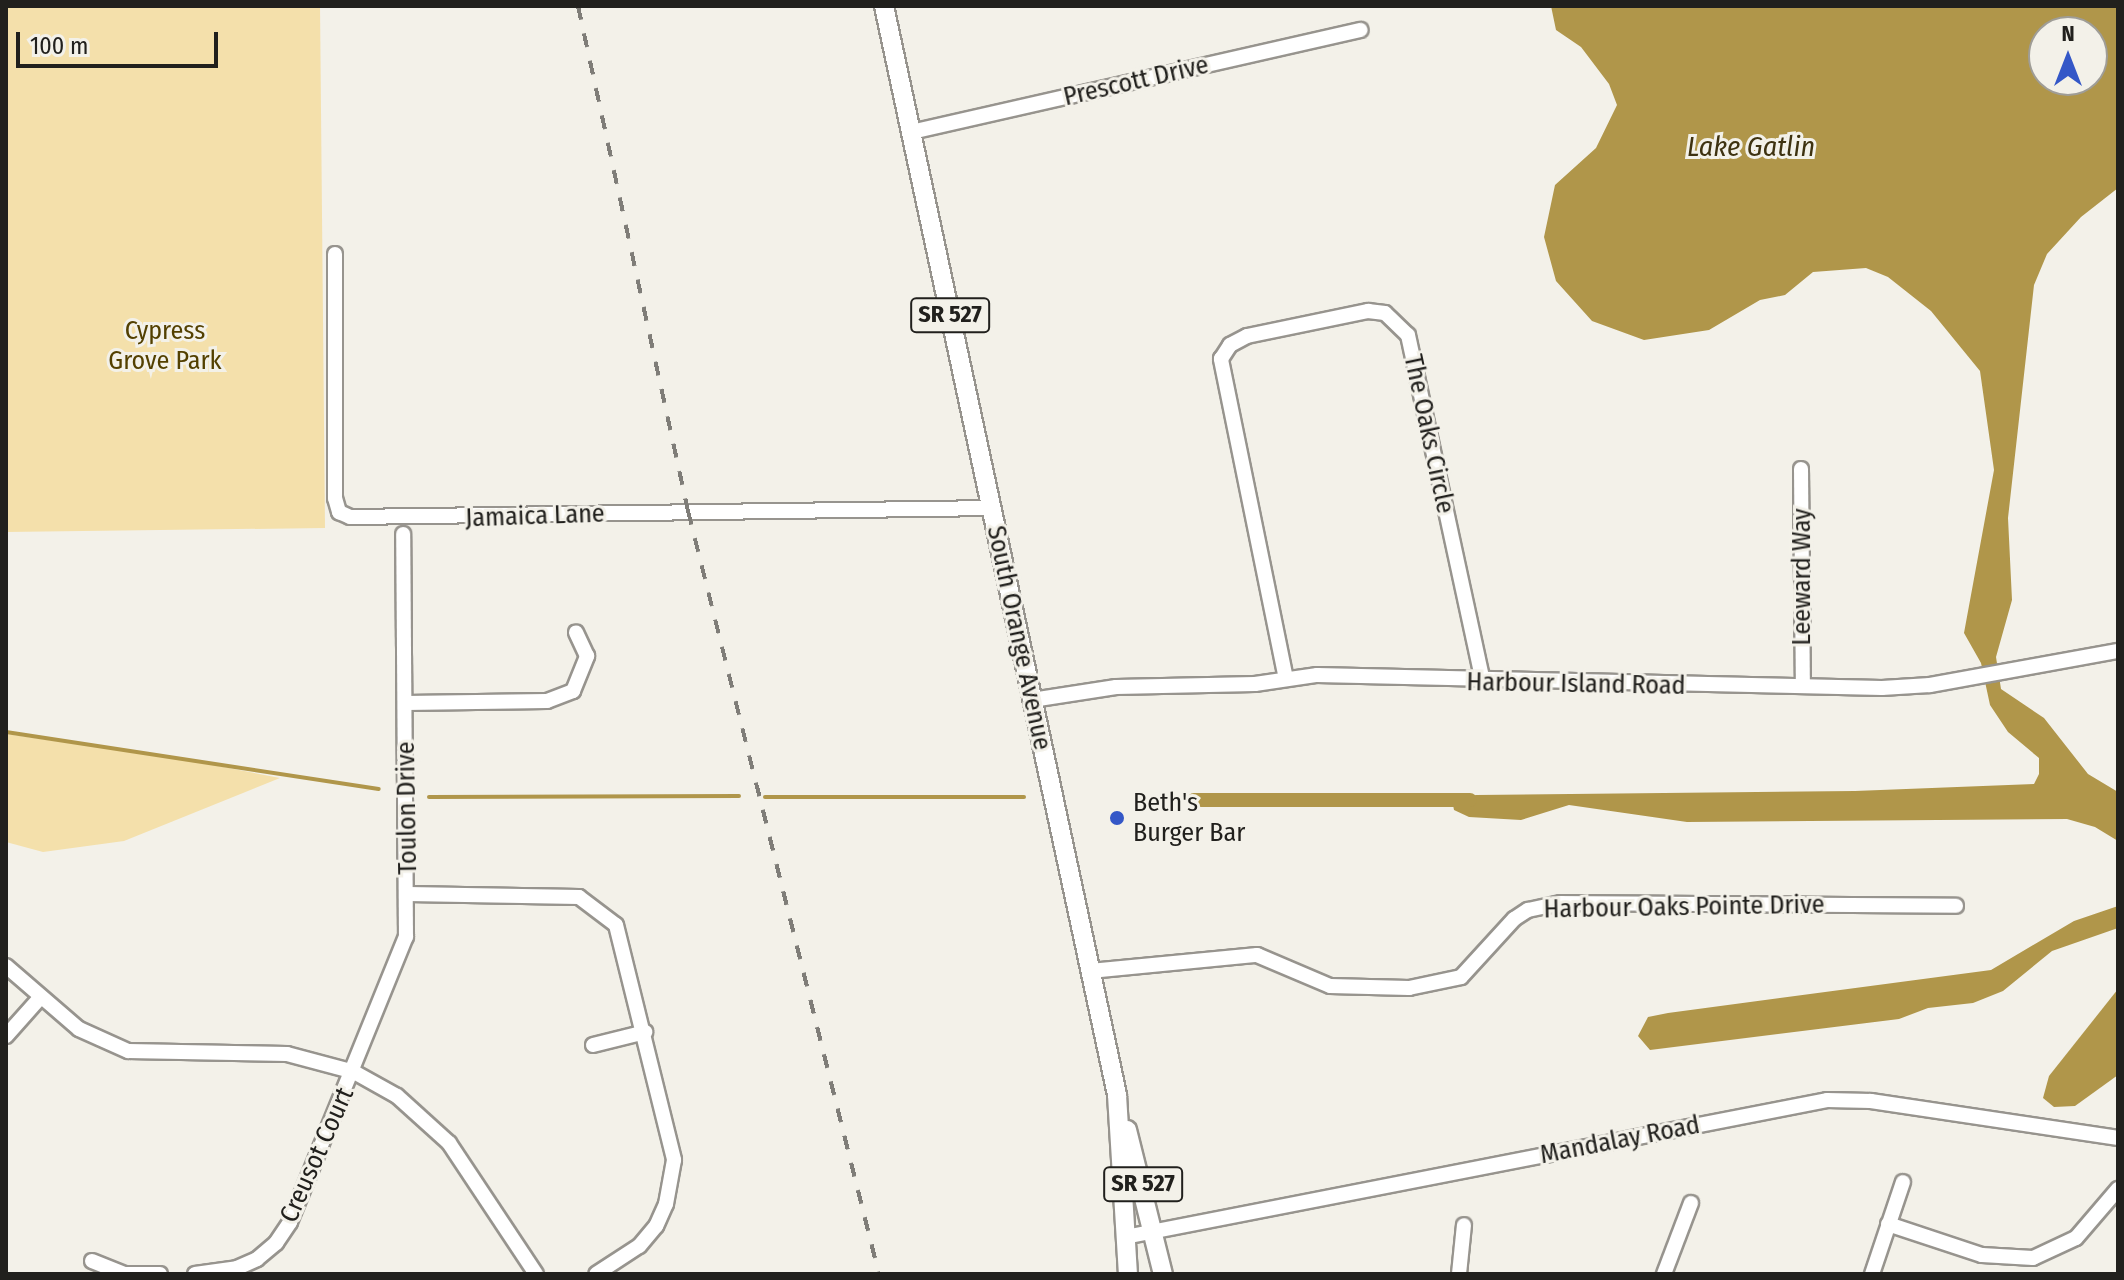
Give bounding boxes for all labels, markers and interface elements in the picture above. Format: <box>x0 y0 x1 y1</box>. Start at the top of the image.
scale bar <box>20 16 222 66</box>
north arrow <box>2028 16 2108 96</box>
text: N <box>2061 20 2075 47</box>
text: 100 m <box>30 32 88 60</box>
street label: Prescott Drive <box>1060 49 1212 113</box>
water label: Lake Gatlin <box>1687 130 1815 164</box>
road number: SR 527 <box>910 295 990 335</box>
park label: Cypress Grove Park <box>108 315 222 376</box>
street label: The Oaks Circle <box>1397 352 1461 516</box>
street label: Jamaica Lane <box>465 498 605 534</box>
street label: Leeward Way <box>1786 508 1818 646</box>
street label: South Orange Avenue <box>980 523 1058 753</box>
street label: Harbour Island Road <box>1466 666 1686 702</box>
street label: Toulon Drive <box>390 741 424 875</box>
place label: Beth's Burger Bar <box>1133 787 1245 848</box>
marker: Beth's Burger Bar <box>1108 809 1126 827</box>
street label: Harbour Oaks Pointe Drive <box>1543 889 1825 925</box>
street label: Creusot Court <box>273 1083 361 1227</box>
street label: Mandalay Road <box>1537 1109 1703 1171</box>
road number: SR 527 <box>1103 1164 1183 1204</box>

